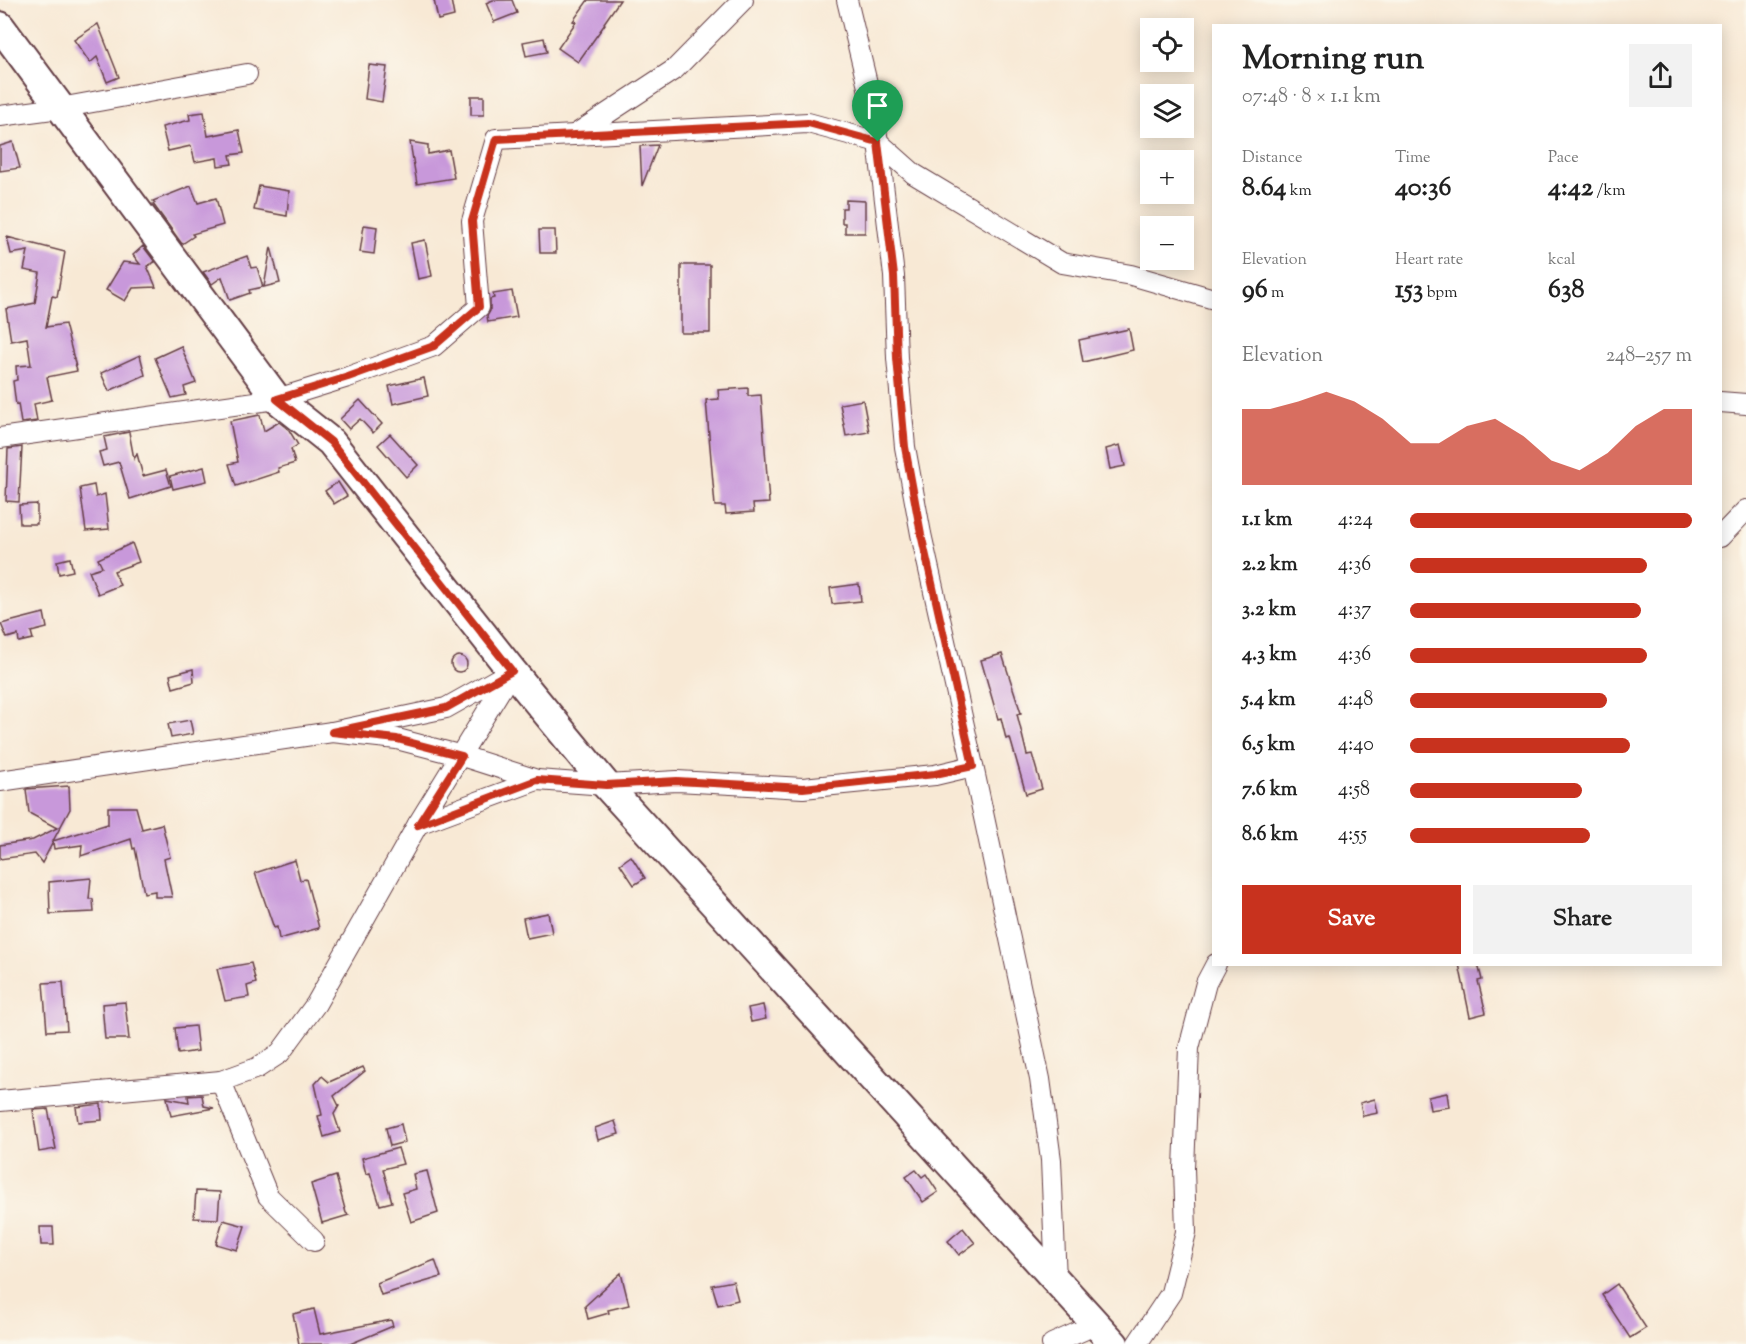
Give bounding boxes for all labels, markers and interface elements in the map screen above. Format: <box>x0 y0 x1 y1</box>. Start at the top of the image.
map controls <box>1140 18 1194 270</box>
button: locate <box>1140 18 1194 72</box>
text: Morning run <box>1242 36 1424 84</box>
button: share <box>1629 44 1692 107</box>
pin <box>852 80 903 142</box>
text: 07:48 · 8 × 1.1 km <box>1242 83 1381 112</box>
button: layers <box>1140 84 1194 138</box>
icon: arrive <box>861 89 894 122</box>
text: Distance <box>1242 147 1302 170</box>
text: Time <box>1395 147 1431 170</box>
text: Pace <box>1548 147 1579 170</box>
button: + <box>1140 150 1194 204</box>
text: 8.64 <box>1242 170 1286 207</box>
text: 40:36 <box>1395 170 1451 207</box>
text: 4:42 <box>1548 170 1593 207</box>
text: km <box>1286 180 1312 203</box>
text: /km <box>1593 180 1625 203</box>
button: − <box>1140 216 1194 270</box>
text: Elevation <box>1242 249 1307 272</box>
text: Heart rate <box>1395 249 1463 272</box>
text: kcal <box>1548 249 1576 272</box>
text: 96 <box>1242 272 1268 309</box>
text: 153 <box>1395 272 1423 309</box>
text: 638 <box>1548 272 1584 309</box>
text: m <box>1268 282 1284 305</box>
text: bpm <box>1423 282 1457 305</box>
text: Elevation <box>1242 342 1323 371</box>
text: 248–257 m <box>1606 342 1692 371</box>
text: 1.1 km <box>1242 506 1292 535</box>
text: 4:24 <box>1338 506 1373 535</box>
text: 2.2 km <box>1242 551 1297 580</box>
text: 4:36 <box>1338 551 1371 580</box>
text: 3.2 km <box>1242 596 1296 625</box>
text: 4:37 <box>1338 596 1371 625</box>
text: 4.3 km <box>1242 641 1297 670</box>
text: 4:36 <box>1338 641 1371 670</box>
text: 5.4 km <box>1242 686 1296 715</box>
text: 4:48 <box>1338 686 1373 715</box>
text: 6.5 km <box>1242 731 1295 760</box>
text: 4:40 <box>1338 731 1374 760</box>
text: 7.6 km <box>1242 776 1297 805</box>
text: 4:58 <box>1338 776 1370 805</box>
text: 8.6 km <box>1242 821 1298 850</box>
text: 4:55 <box>1338 821 1367 850</box>
button: Save <box>1242 885 1461 954</box>
button: Share <box>1473 885 1692 954</box>

